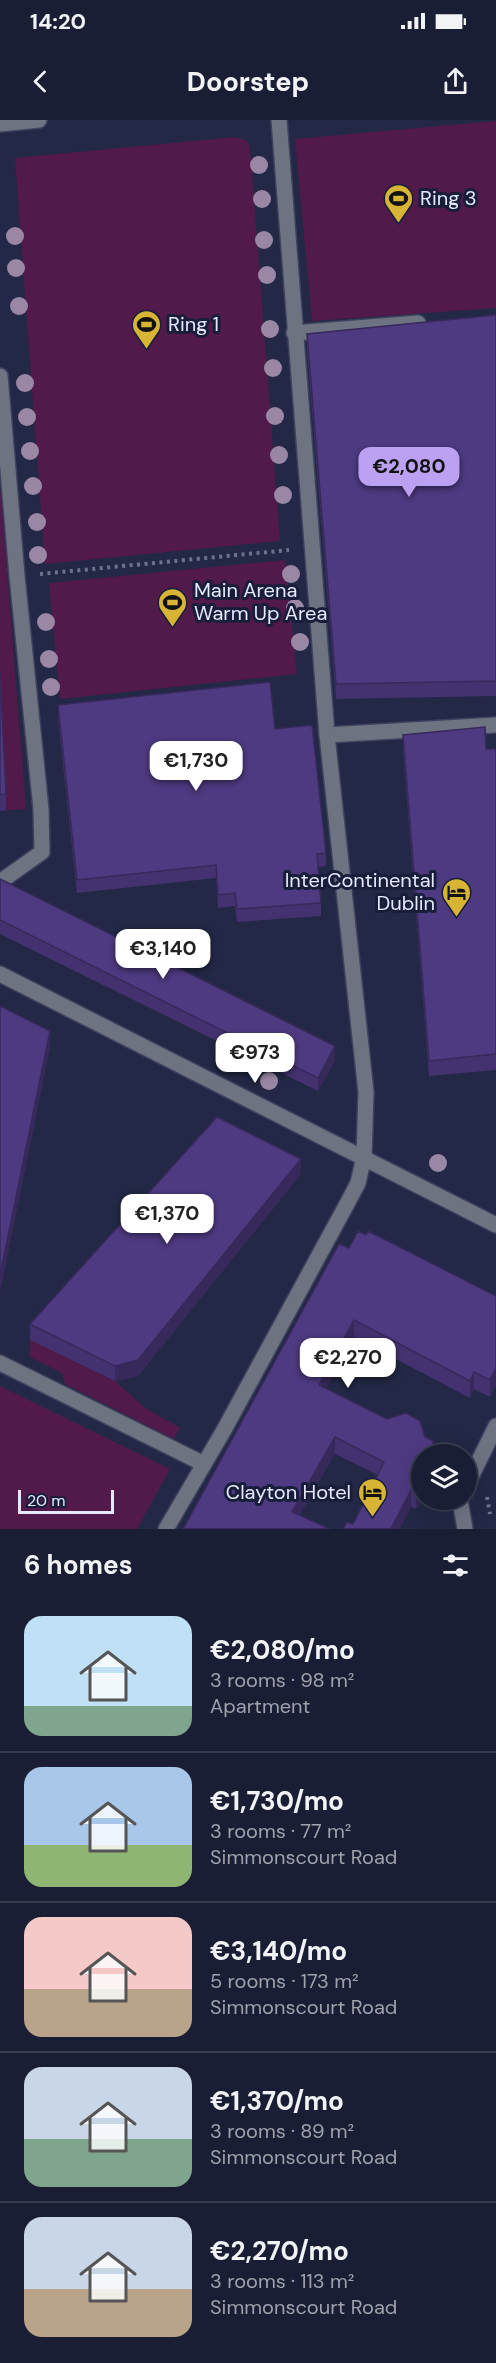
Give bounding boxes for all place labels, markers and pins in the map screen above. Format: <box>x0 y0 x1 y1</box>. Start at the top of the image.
sports icon: Ring 3 <box>383 182 415 224</box>
place label: Ring 3 <box>420 185 476 211</box>
sports icon: Ring 1 <box>131 308 163 350</box>
place label: Ring 1 <box>168 311 219 337</box>
pin: €2,080 <box>360 447 458 498</box>
place label: Main Arena Warm Up Area <box>194 577 327 626</box>
sports icon: Main Arena Warm Up Area <box>157 586 189 628</box>
pin: €1,730 <box>147 741 245 792</box>
place label: InterContinental Dublin <box>285 867 435 916</box>
hotel icon: InterContinental Dublin <box>440 876 472 918</box>
pin: €3,140 <box>114 929 212 980</box>
pin: €973 <box>219 1033 291 1084</box>
pin: €1,370 <box>118 1194 216 1245</box>
pin: €2,270 <box>299 1338 397 1389</box>
hotel icon: Clayton Hotel <box>356 1476 388 1518</box>
place label: Clayton Hotel <box>226 1479 351 1505</box>

